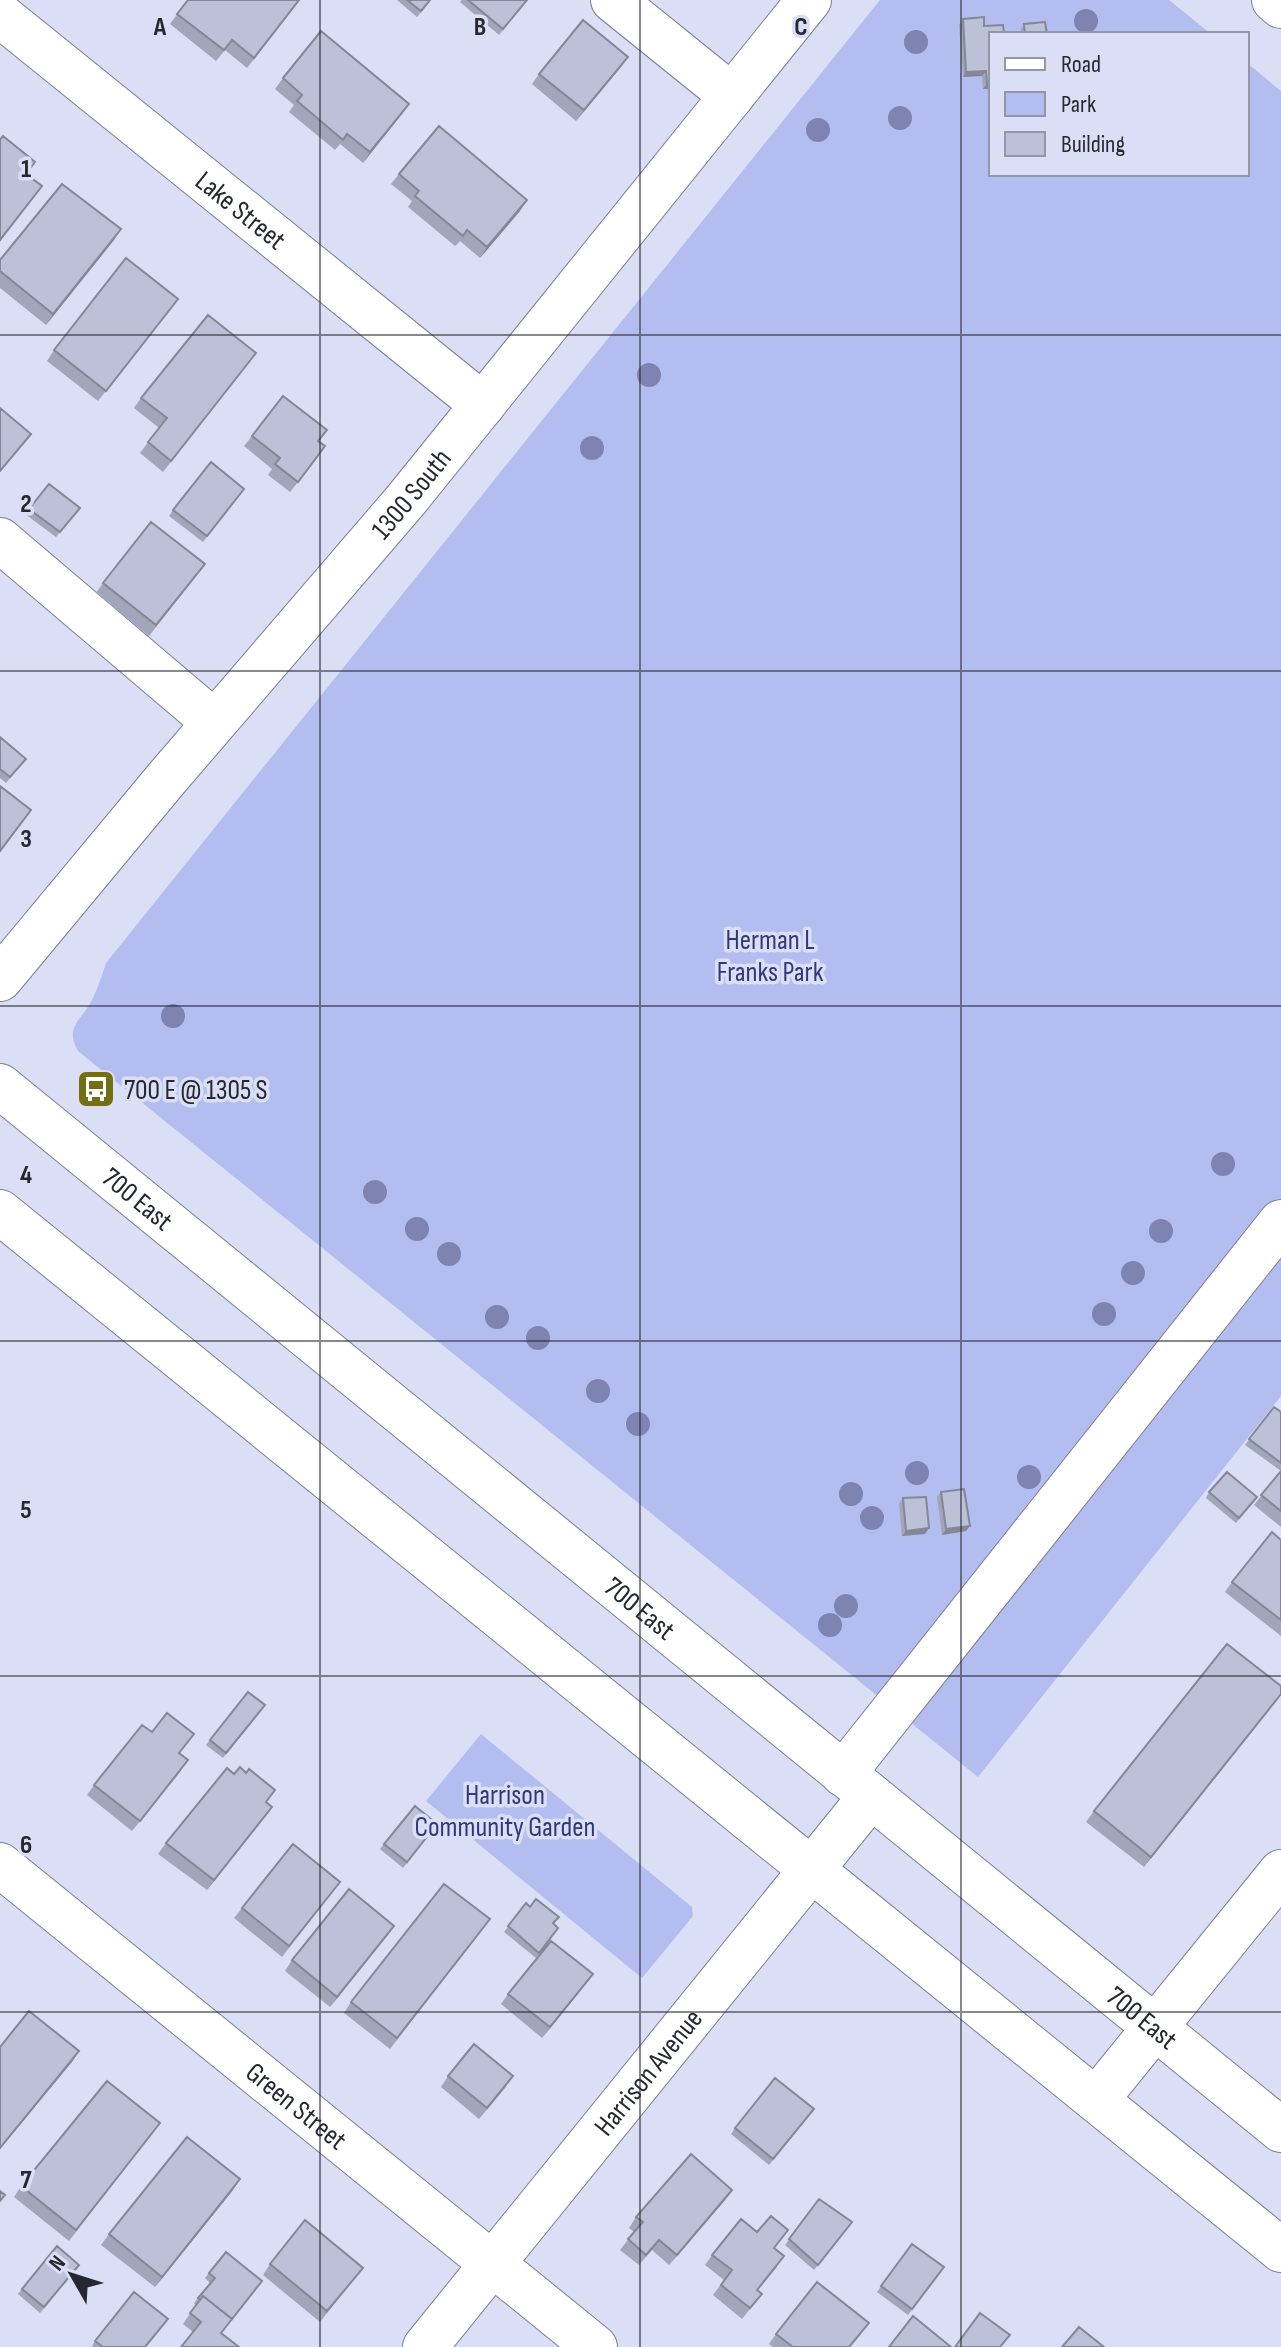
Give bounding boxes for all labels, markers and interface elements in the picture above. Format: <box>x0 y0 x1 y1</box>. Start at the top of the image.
text: A <box>153 12 167 43</box>
text: B <box>474 12 486 43</box>
text: C <box>794 12 808 43</box>
legend <box>989 32 1249 176</box>
text: Road <box>1061 50 1101 79</box>
text: Park <box>1061 90 1096 119</box>
text: Building <box>1061 130 1125 159</box>
text: 1 <box>21 154 31 185</box>
street label: Lake Street <box>189 165 292 257</box>
street label: 1300 South <box>365 443 459 546</box>
text: 2 <box>20 489 32 520</box>
text: 3 <box>20 824 32 855</box>
park label: Herman L Franks Park <box>717 924 824 989</box>
bus stop icon: 700 E @ 1305 S <box>75 1068 117 1110</box>
place label: 700 E @ 1305 S <box>124 1074 268 1107</box>
text: 4 <box>20 1160 32 1191</box>
street label: 700 East <box>95 1161 179 1238</box>
text: 5 <box>20 1495 32 1526</box>
street label: 700 East <box>597 1571 681 1647</box>
park label: Harrison Community Garden <box>415 1779 595 1844</box>
text: 6 <box>20 1830 32 1861</box>
street label: 700 East <box>1100 1980 1184 2057</box>
street label: Harrison Avenue <box>588 2003 710 2143</box>
street label: Green Street <box>239 2056 353 2157</box>
text: 7 <box>20 2165 32 2196</box>
north arrow <box>32 2235 112 2315</box>
text: N <box>43 2250 72 2276</box>

